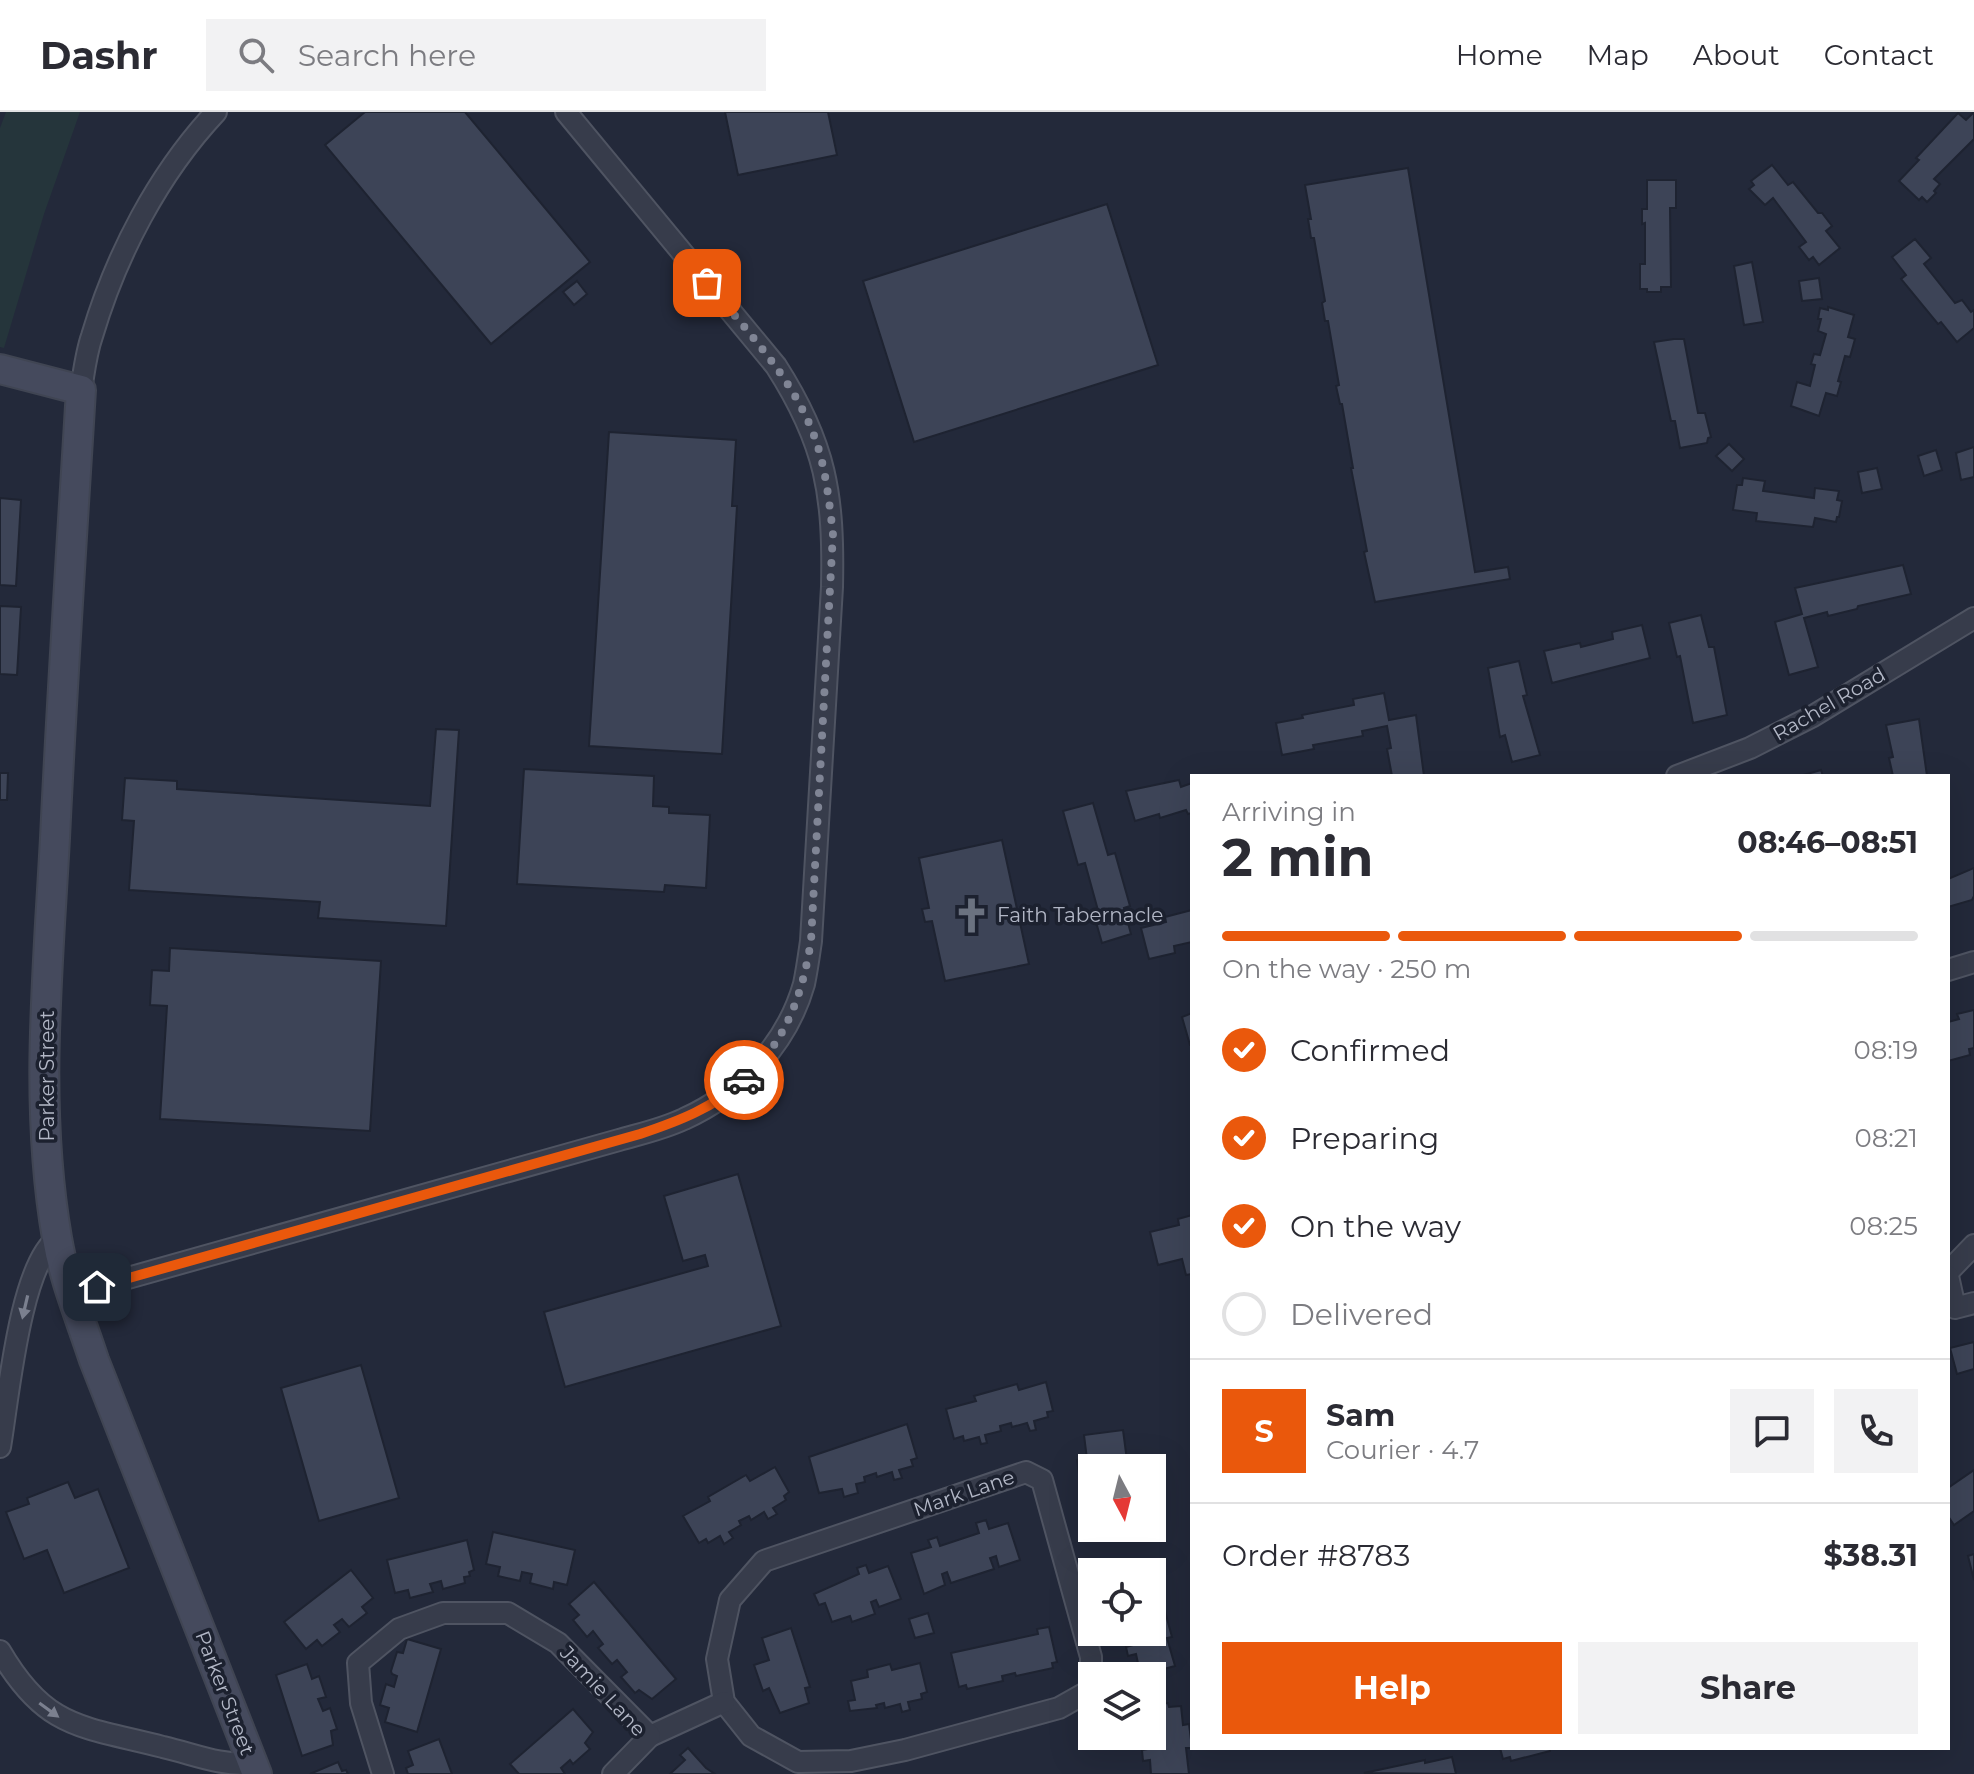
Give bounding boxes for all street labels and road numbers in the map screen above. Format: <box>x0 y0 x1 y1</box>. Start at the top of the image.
street label: Rachel Road <box>1769 662 1889 746</box>
street label: Parker Street <box>35 1010 59 1142</box>
street label: Mark Lane <box>910 1465 1018 1521</box>
street label: Parker Street <box>190 1628 260 1758</box>
street label: Jamie Lane <box>554 1640 651 1741</box>

